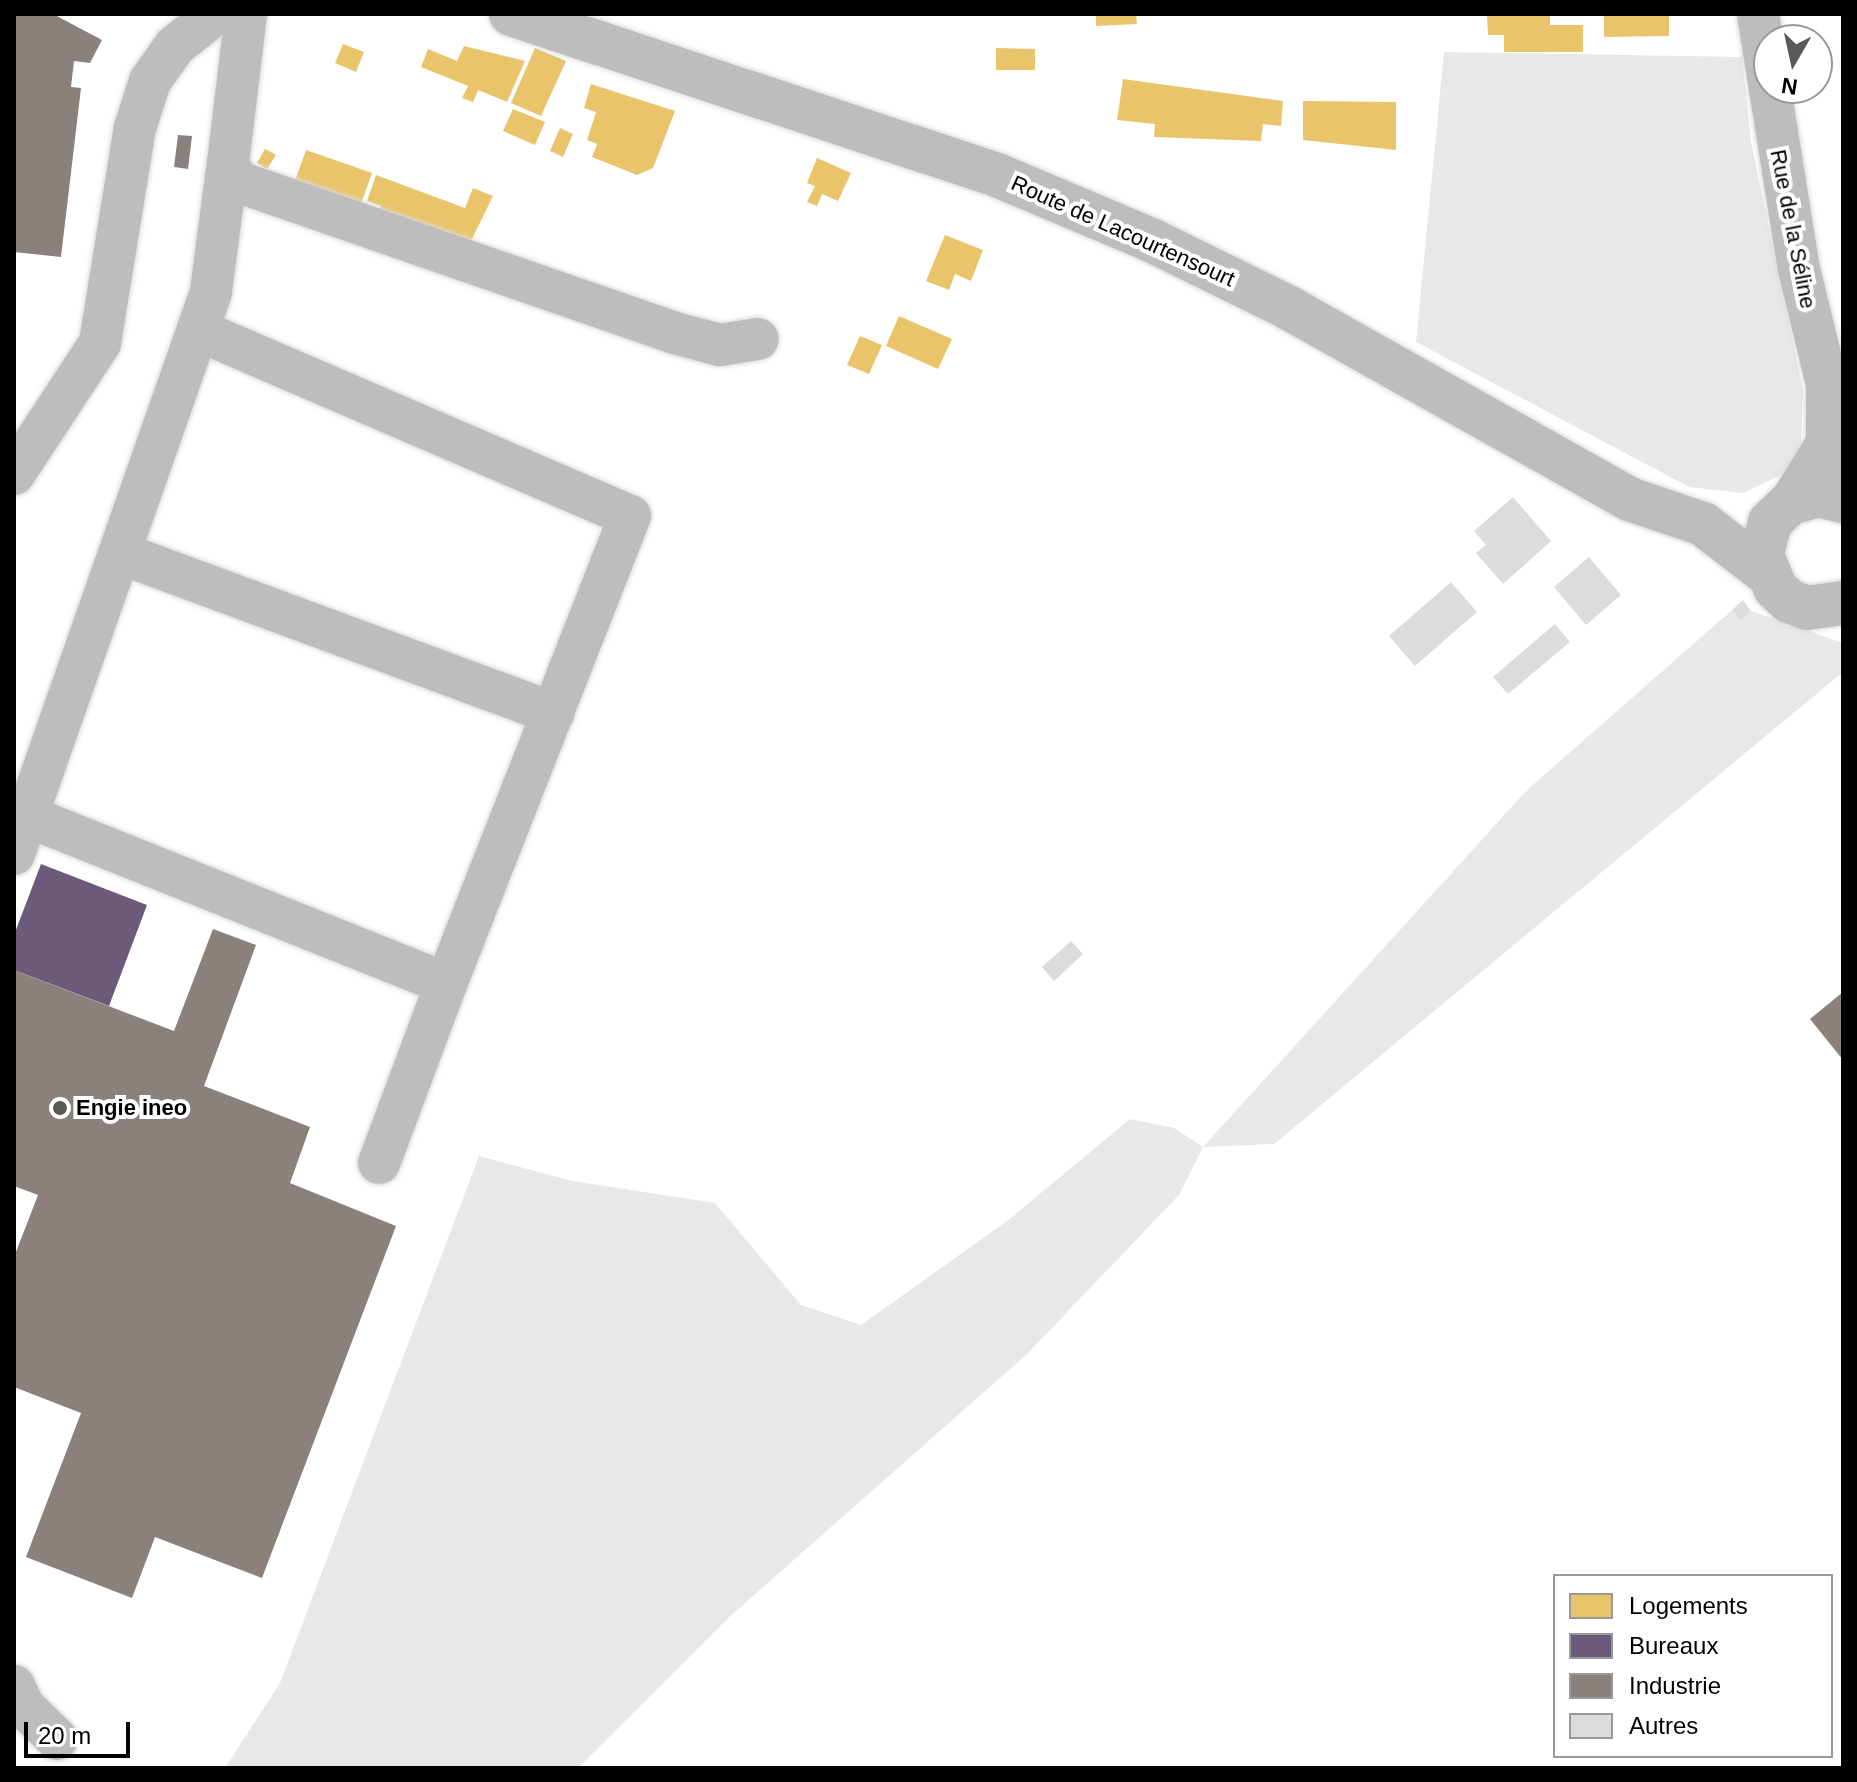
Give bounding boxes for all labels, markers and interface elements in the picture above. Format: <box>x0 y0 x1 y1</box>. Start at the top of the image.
north arrow <box>1753 24 1833 104</box>
text: N <box>1780 73 1799 100</box>
street label: Rue de la Séline <box>1765 147 1821 311</box>
street label: Route de Lacourtensourt <box>1007 170 1239 292</box>
place label: Engie ineo <box>76 1095 187 1121</box>
marker: Engie ineo <box>51 1099 69 1117</box>
legend <box>1553 1574 1833 1758</box>
text: Logements <box>1629 1592 1748 1619</box>
text: Bureaux <box>1629 1632 1718 1659</box>
text: Industrie <box>1629 1672 1721 1699</box>
scale bar <box>28 1706 134 1756</box>
text: Autres <box>1629 1712 1698 1739</box>
text: 20 m <box>38 1722 91 1749</box>

